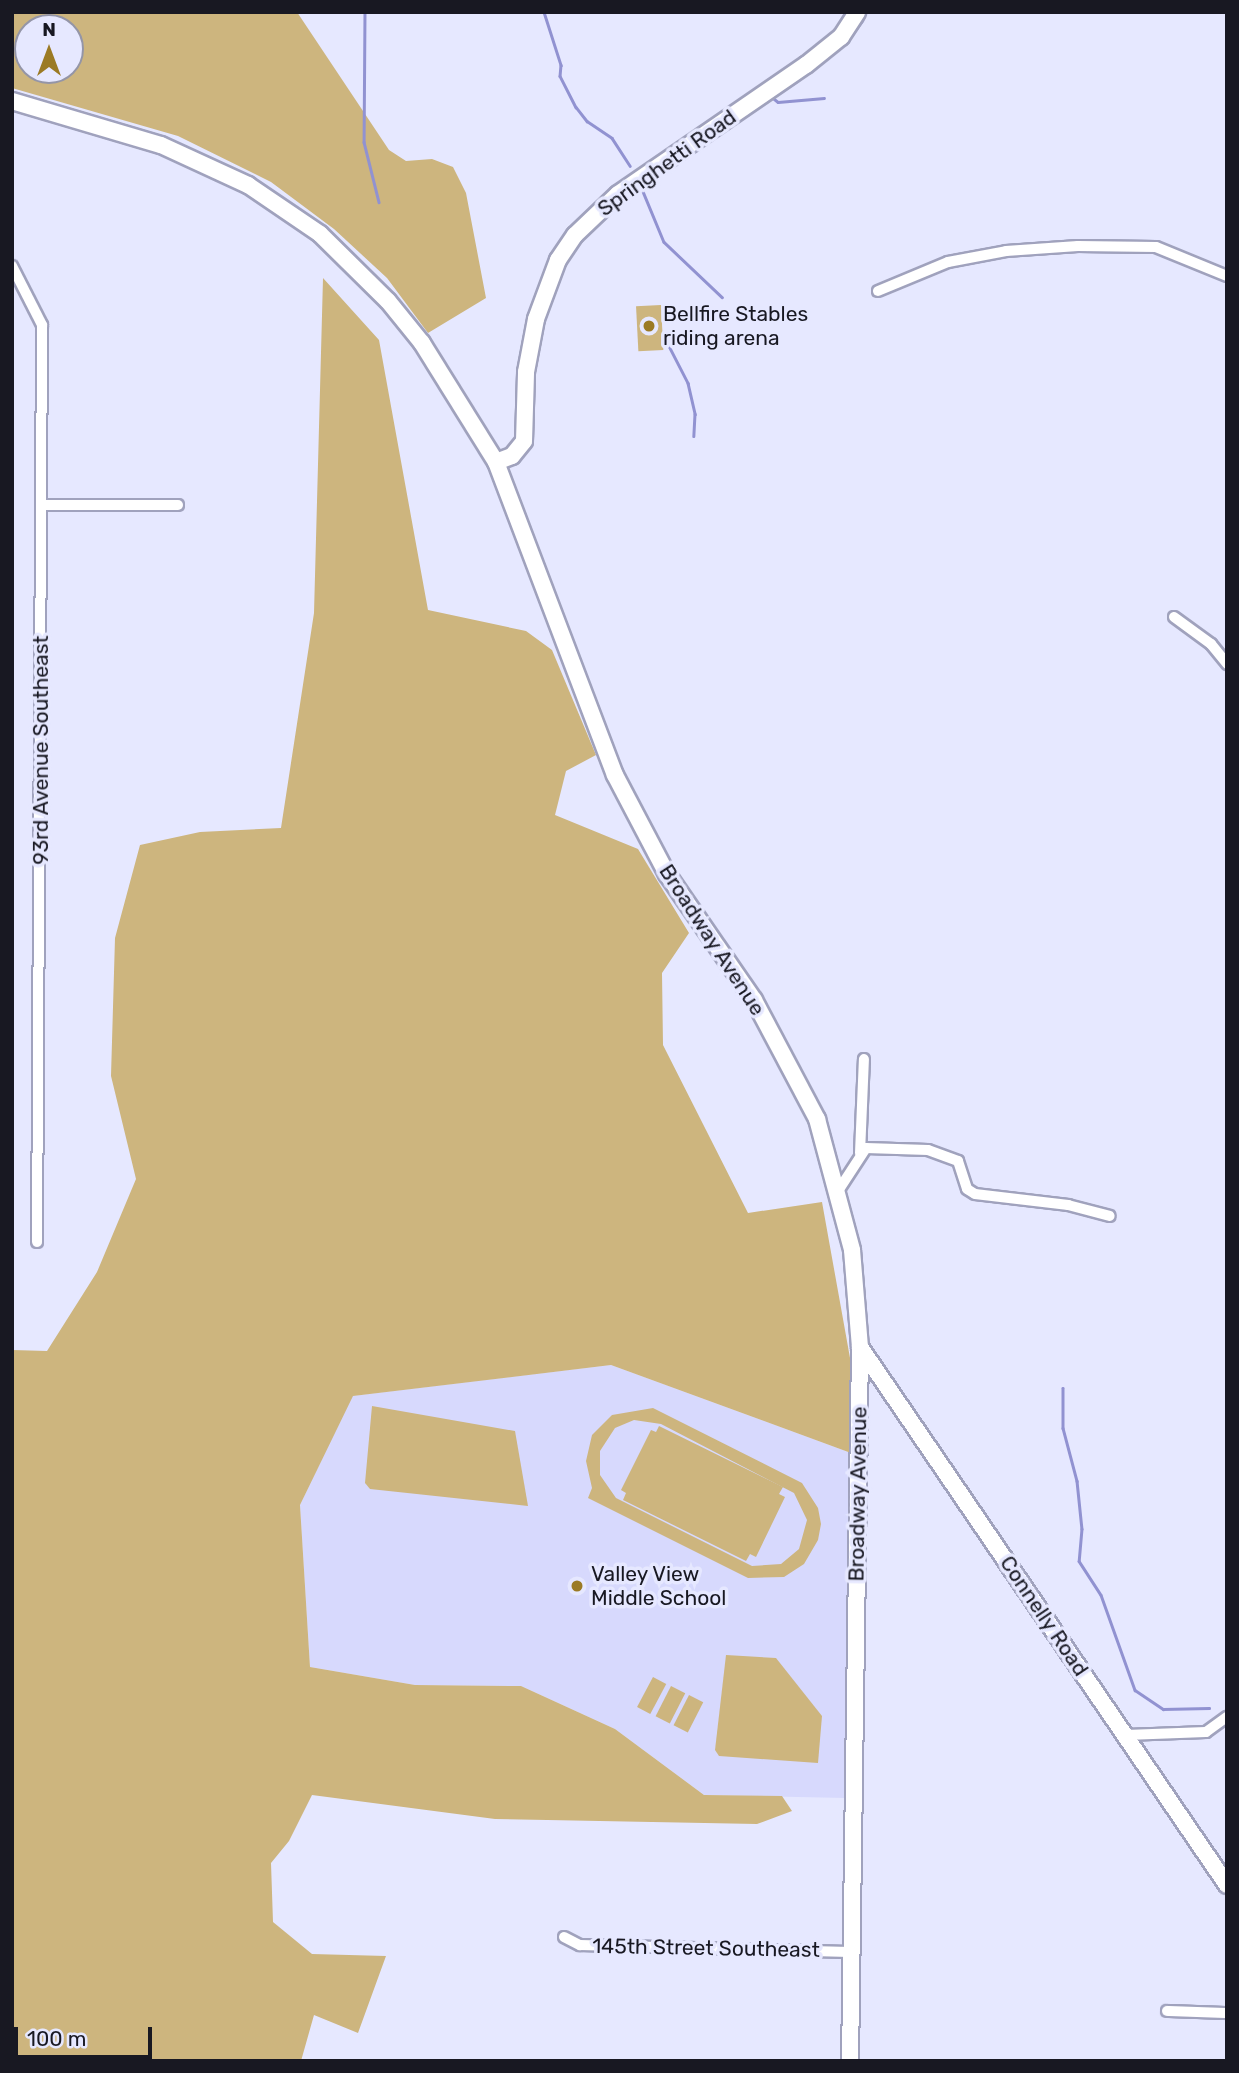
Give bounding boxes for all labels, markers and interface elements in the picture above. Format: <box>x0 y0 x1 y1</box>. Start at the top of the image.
north arrow <box>14 14 84 84</box>
text: N <box>42 18 56 41</box>
street label: Springhetti Road <box>593 104 741 222</box>
place label: Bellfire Stables riding arena <box>663 301 808 351</box>
marker: Bellfire Stables riding arena <box>641 318 657 334</box>
street label: 93rd Avenue Southeast <box>28 635 54 865</box>
street label: Broadway Avenue <box>653 859 771 1021</box>
street label: Broadway Avenue <box>844 1406 872 1582</box>
street label: Connelly Road <box>994 1551 1094 1681</box>
place label: Valley View Middle School <box>591 1561 726 1611</box>
marker: Valley View Middle School <box>569 1578 585 1594</box>
street label: 145th Street Southeast <box>592 1933 820 1963</box>
scale bar <box>18 2014 156 2058</box>
text: 100 m <box>27 2026 86 2051</box>

